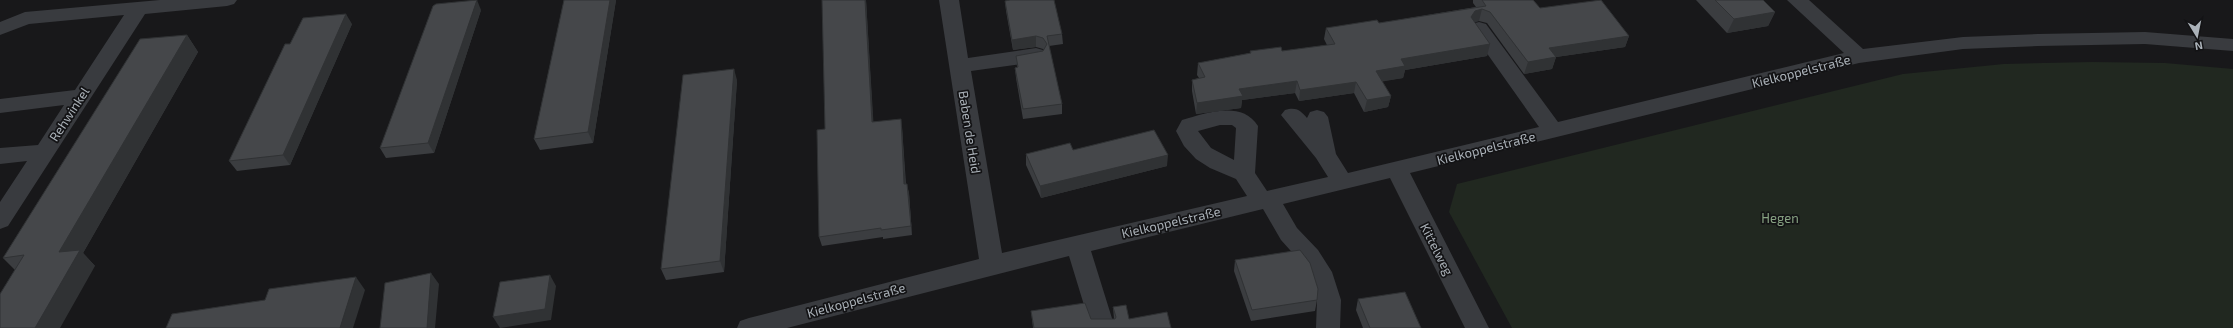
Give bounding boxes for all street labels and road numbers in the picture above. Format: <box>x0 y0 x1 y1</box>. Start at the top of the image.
street label: Kielkoppelstraße <box>1750 51 1852 91</box>
street label: Rehwinkel <box>46 84 92 144</box>
street label: Baben de Heid <box>956 89 984 175</box>
street label: Kielkoppelstraße <box>1435 128 1537 168</box>
street label: Kielkoppelstraße <box>1120 203 1222 241</box>
street label: Kittelweg <box>1417 220 1457 278</box>
street label: Kielkoppelstraße <box>805 279 907 321</box>

